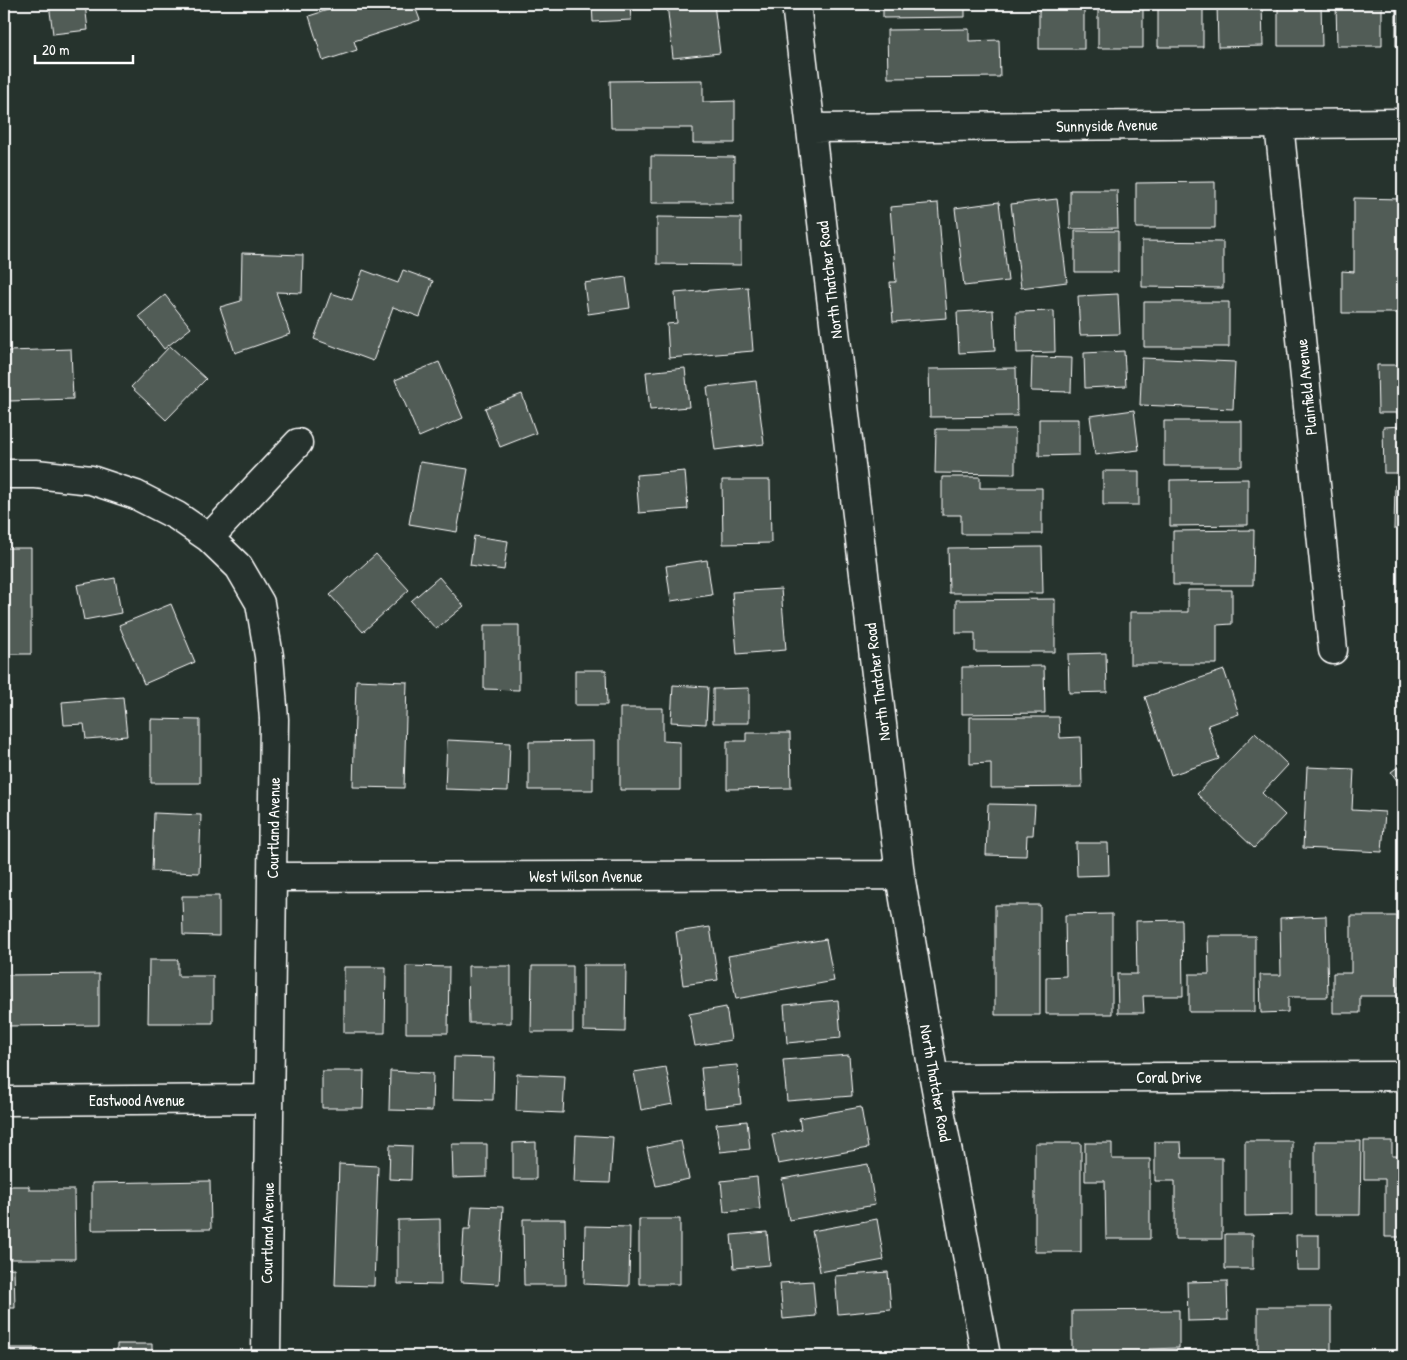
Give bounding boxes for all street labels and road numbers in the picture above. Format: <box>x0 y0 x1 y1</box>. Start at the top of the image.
street label: Sunnyside Avenue <box>1056 113 1159 137</box>
street label: North Thatcher Road <box>811 220 847 340</box>
street label: Plainfield Avenue <box>1290 337 1322 436</box>
street label: North Thatcher Road <box>859 622 895 742</box>
street label: Courtland Avenue <box>261 776 285 879</box>
street label: West Wilson Avenue <box>529 865 643 887</box>
street label: North Thatcher Road <box>915 1023 957 1143</box>
street label: Coral Drive <box>1136 1066 1202 1088</box>
street label: Eastwood Avenue <box>89 1089 186 1111</box>
street label: Courtland Avenue <box>255 1181 279 1284</box>

